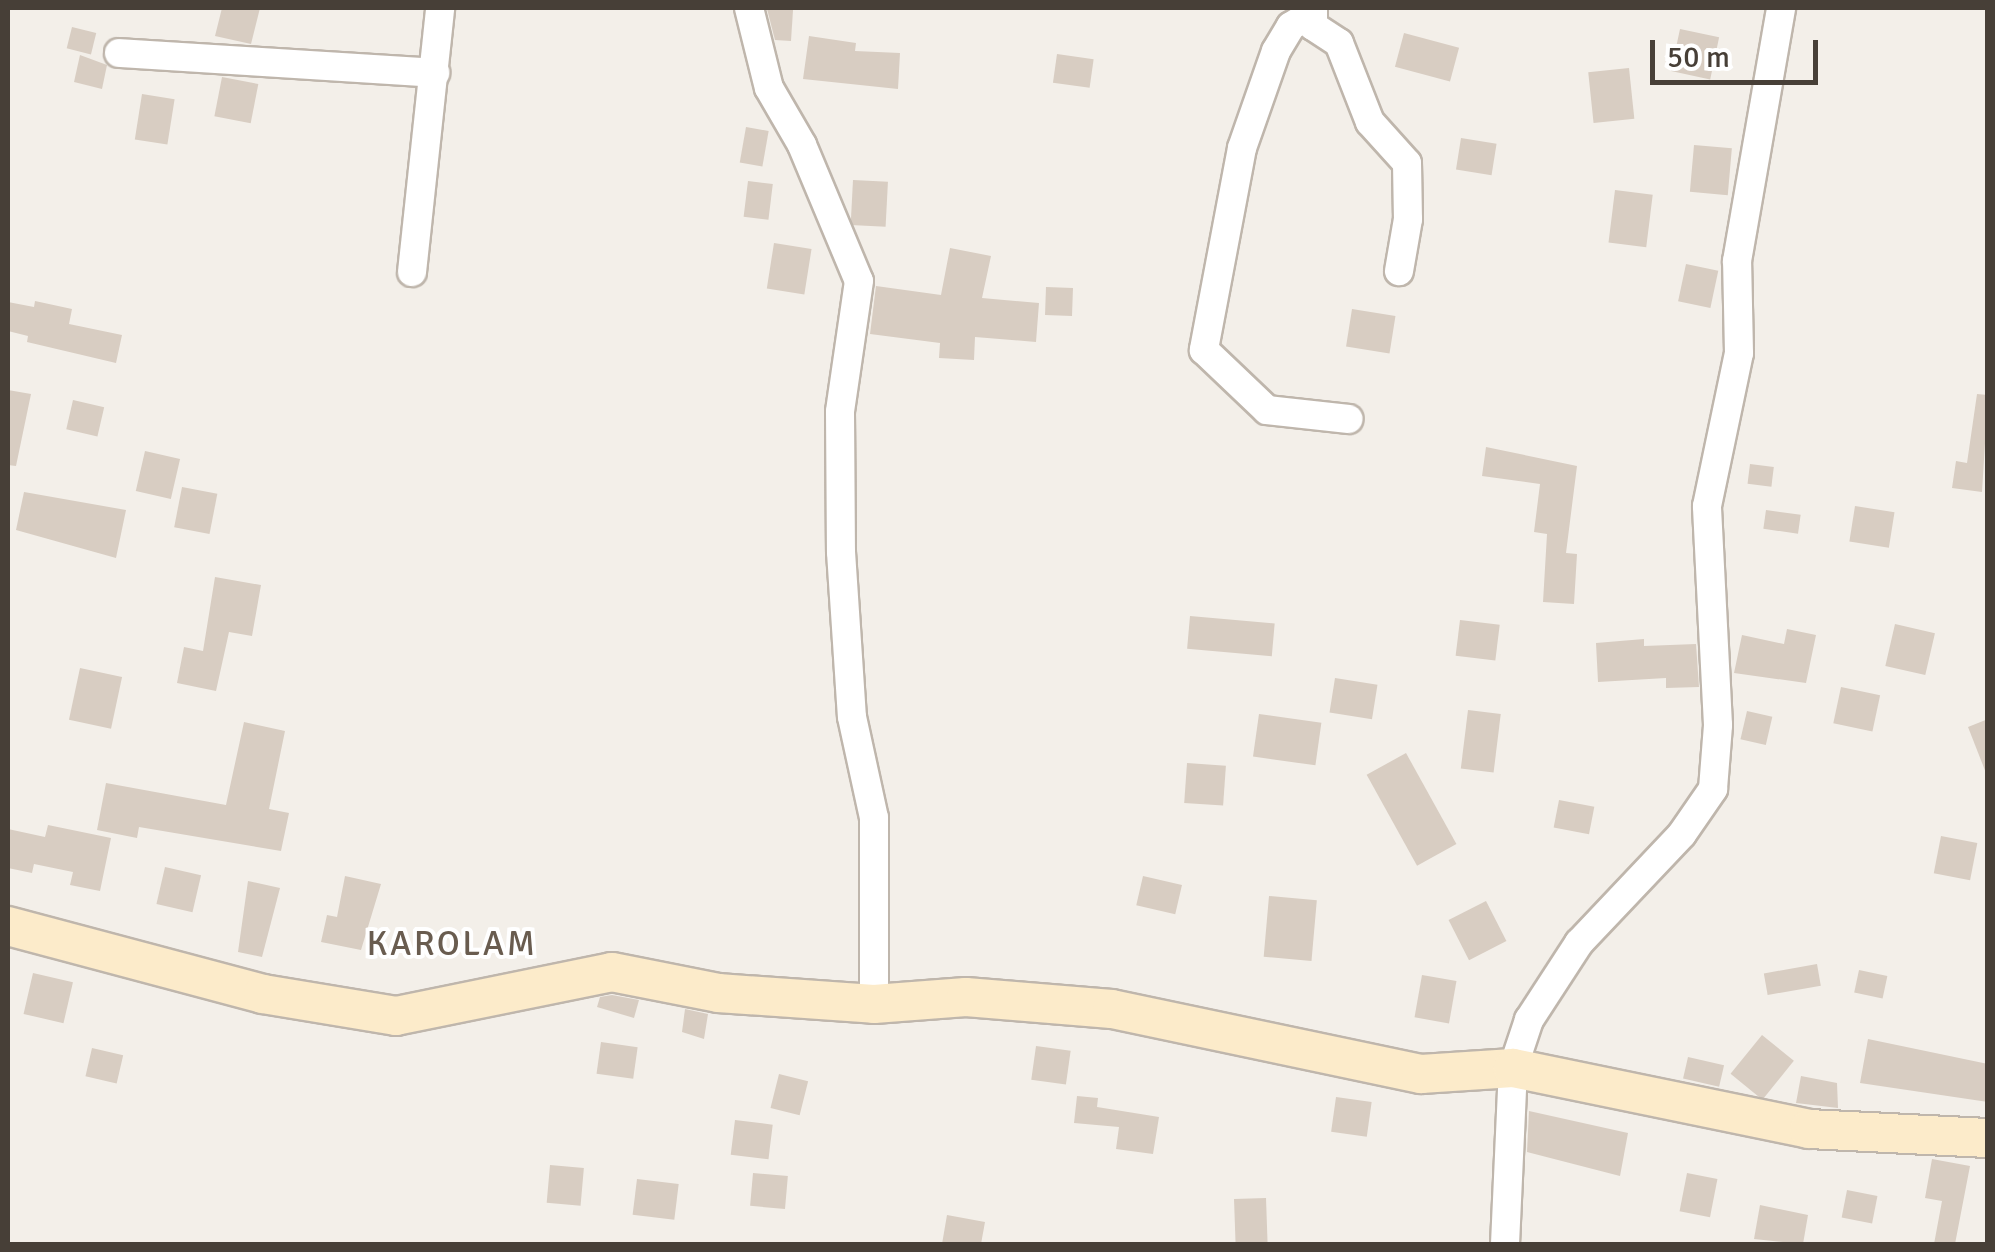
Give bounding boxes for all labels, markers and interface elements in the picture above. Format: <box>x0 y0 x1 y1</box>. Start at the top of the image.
scale bar <box>1655 20 1822 82</box>
text: 50 m <box>1667 39 1730 76</box>
district label: KAROLAM <box>367 923 537 965</box>

